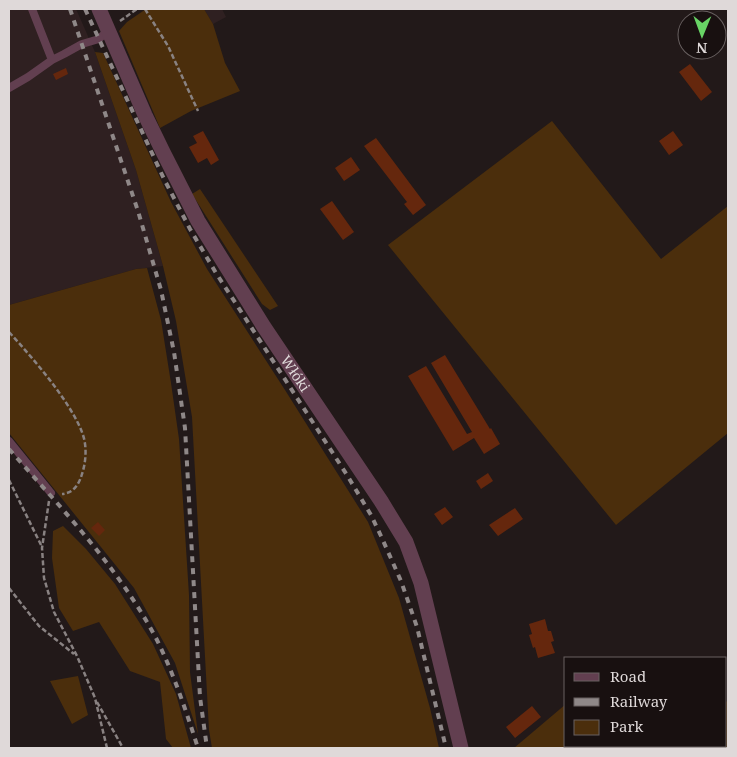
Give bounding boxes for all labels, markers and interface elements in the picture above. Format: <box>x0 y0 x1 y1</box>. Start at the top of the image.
north arrow <box>677 10 727 60</box>
text: N <box>696 39 707 58</box>
street label: Włóki <box>277 351 315 396</box>
legend <box>564 657 727 747</box>
text: Road <box>610 666 646 686</box>
text: Railway <box>610 691 668 711</box>
text: Park <box>610 716 644 736</box>

